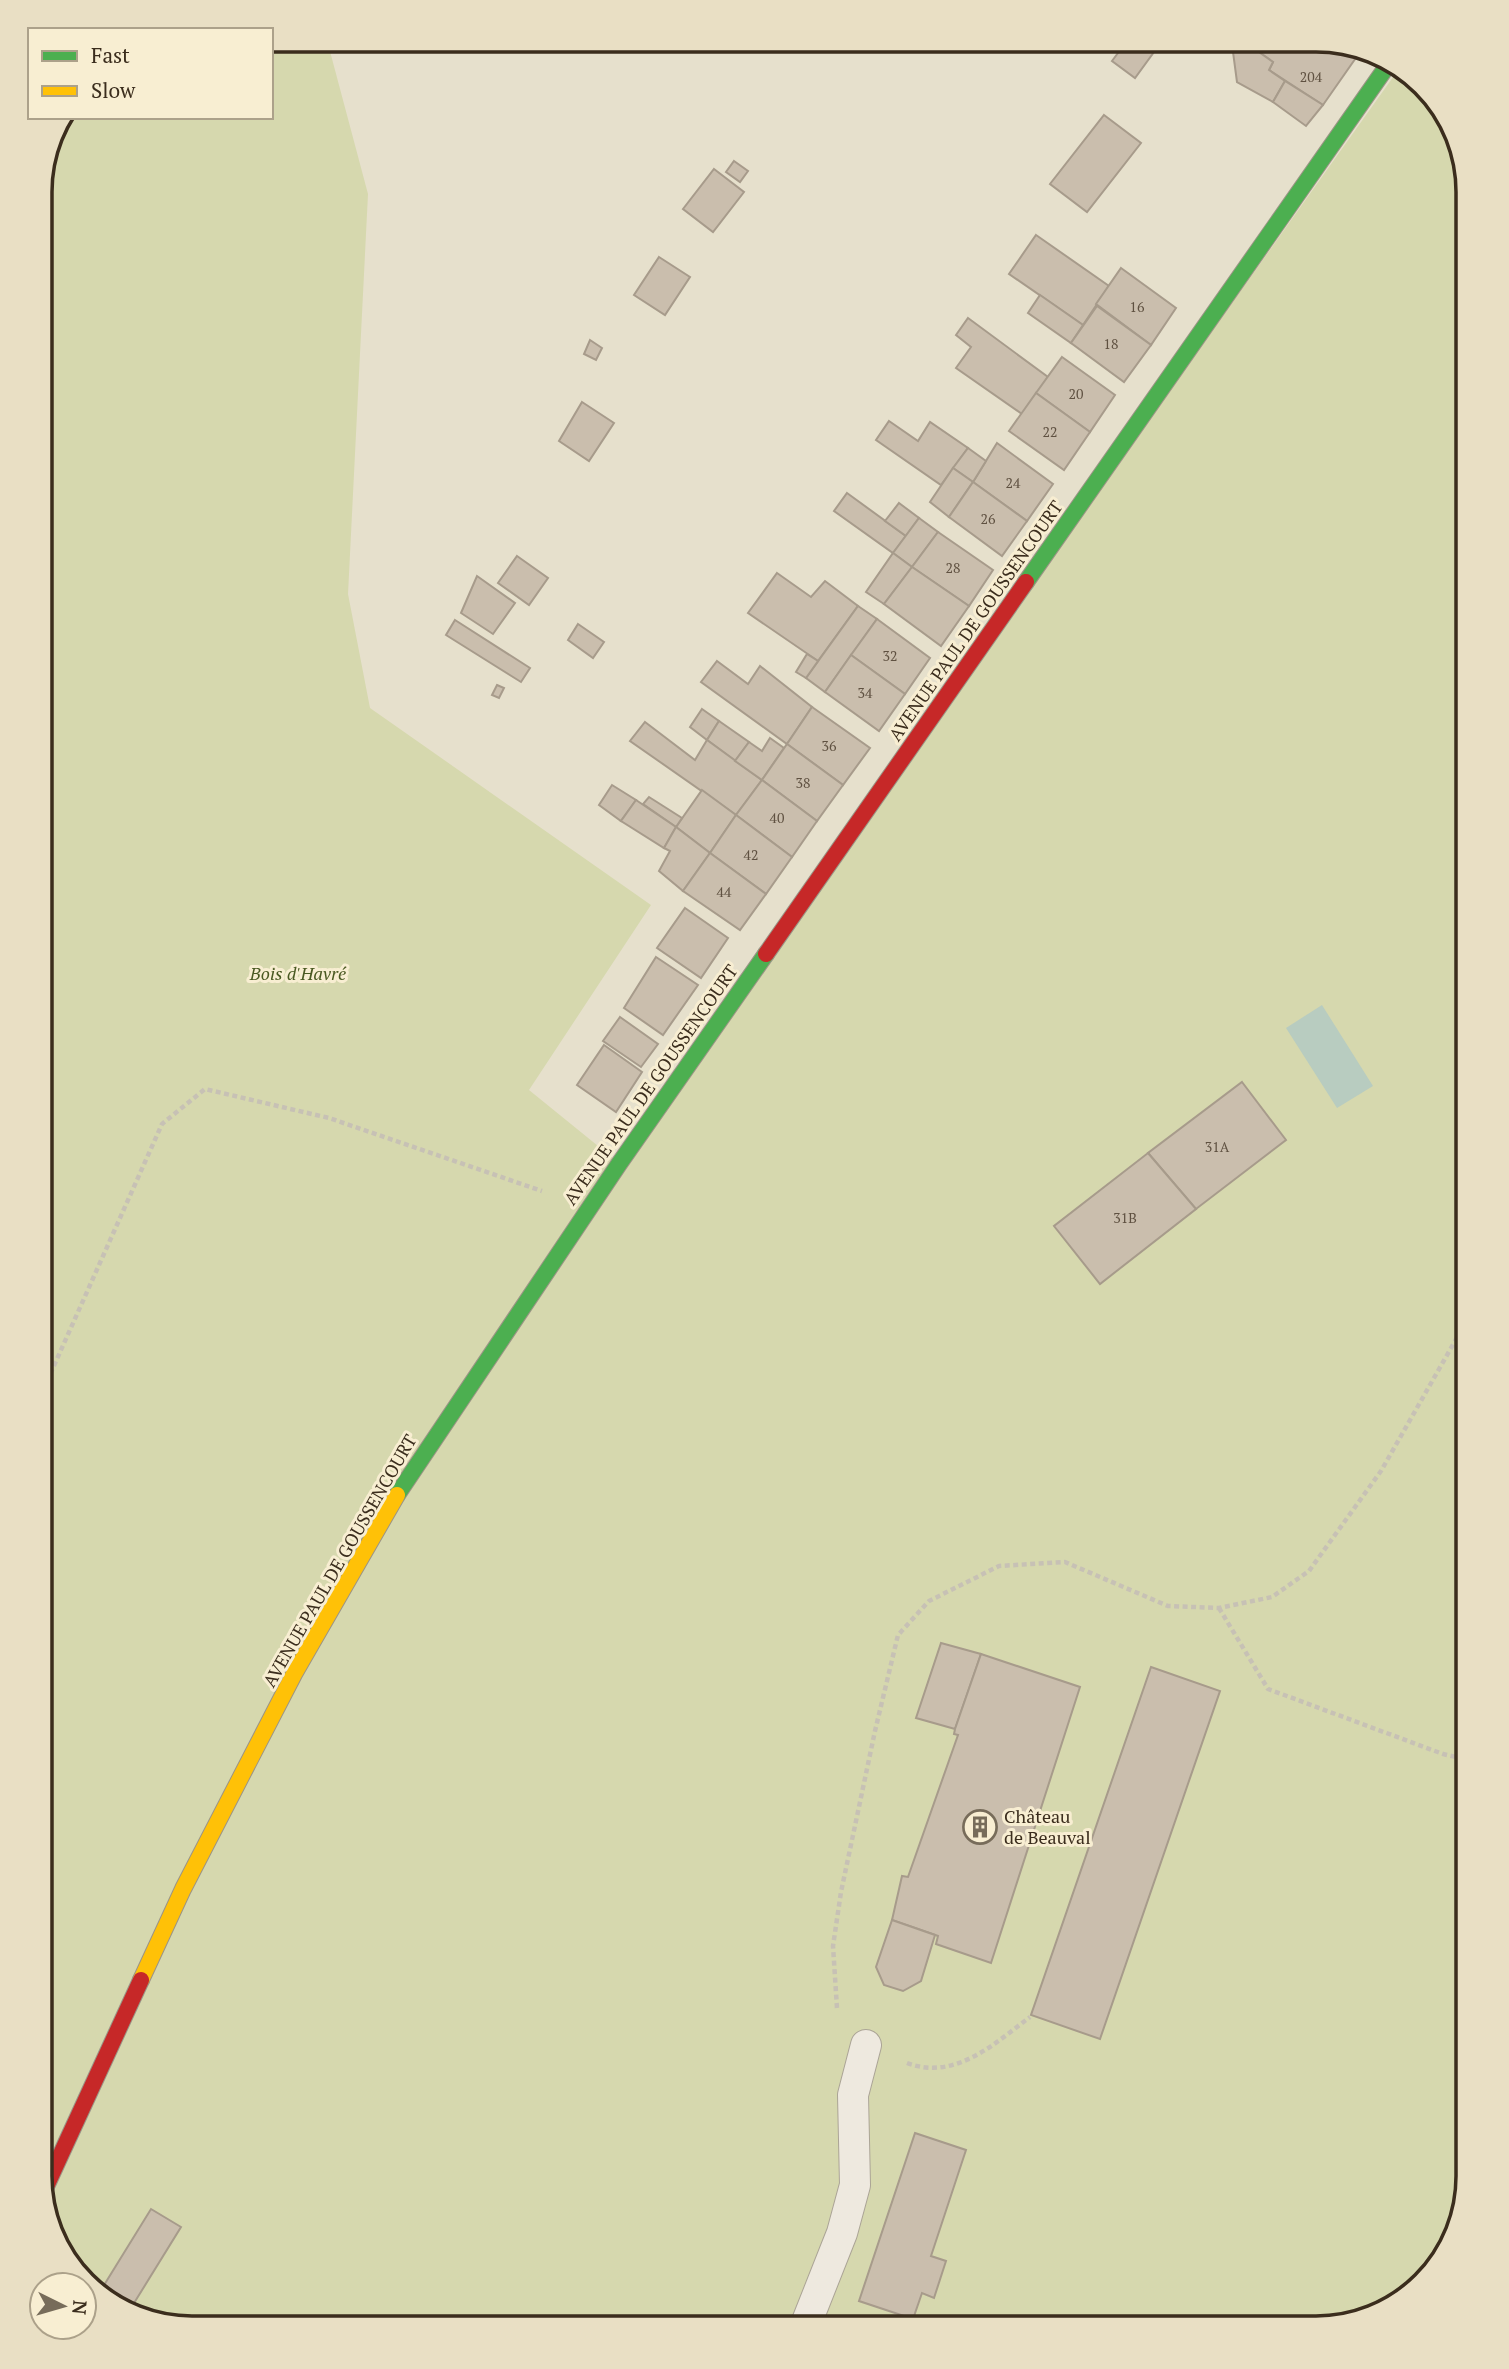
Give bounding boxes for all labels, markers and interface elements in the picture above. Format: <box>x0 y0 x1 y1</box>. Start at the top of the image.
legend <box>28 28 273 119</box>
text: Fast <box>91 41 130 69</box>
house number: 204 <box>1300 67 1323 86</box>
text: Slow <box>91 76 136 104</box>
house number: 16 <box>1130 297 1145 316</box>
house number: 18 <box>1104 334 1118 353</box>
house number: 20 <box>1069 384 1083 403</box>
house number: 22 <box>1043 422 1057 441</box>
house number: 24 <box>1006 473 1021 492</box>
street label: AVENUE PAUL DE GOUSSENCOURT <box>883 496 1068 745</box>
house number: 26 <box>981 509 996 528</box>
house number: 28 <box>946 558 960 577</box>
house number: 32 <box>883 646 897 665</box>
house number: 34 <box>858 683 873 702</box>
house number: 36 <box>822 736 837 755</box>
house number: 38 <box>796 773 810 792</box>
house number: 40 <box>770 808 784 827</box>
house number: 42 <box>744 845 758 864</box>
house number: 44 <box>717 882 732 901</box>
street label: AVENUE PAUL DE GOUSSENCOURT <box>558 960 743 1209</box>
park label: Bois d'Havré <box>249 961 347 985</box>
house number: 31A <box>1205 1137 1230 1156</box>
house number: 31B <box>1113 1208 1137 1227</box>
street label: AVENUE PAUL DE GOUSSENCOURT <box>257 1430 422 1691</box>
place label: Château de Beauval <box>1004 1804 1091 1849</box>
building icon: Château de Beauval <box>961 1808 999 1846</box>
north arrow <box>28 2271 98 2341</box>
text: N <box>67 2299 94 2316</box>

